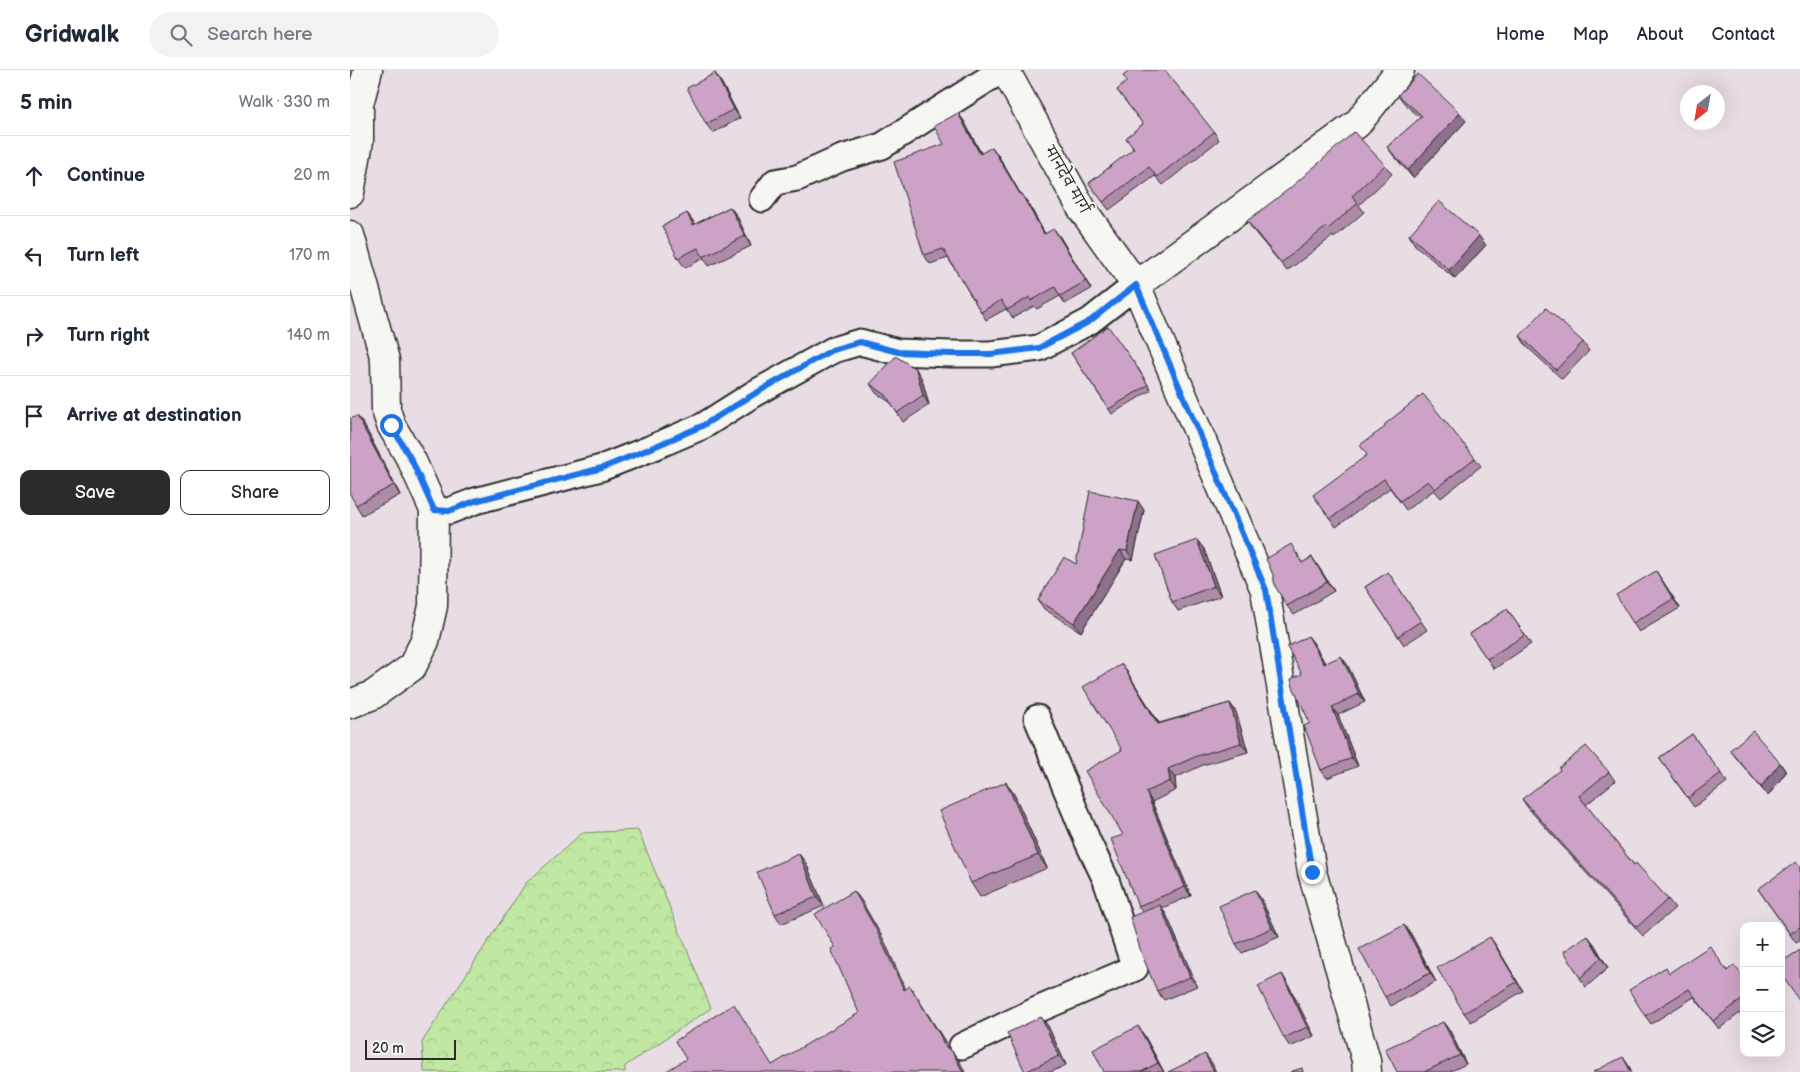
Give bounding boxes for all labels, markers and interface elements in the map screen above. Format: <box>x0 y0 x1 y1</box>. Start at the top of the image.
search box <box>149 12 499 57</box>
text: Gridwalk <box>25 20 119 49</box>
icon: search <box>167 21 195 49</box>
text: Search here <box>207 23 312 46</box>
text: Home <box>1496 24 1545 45</box>
text: Map <box>1573 24 1609 45</box>
text: About <box>1637 24 1684 45</box>
text: Contact <box>1712 24 1775 45</box>
north arrow <box>1680 85 1725 130</box>
text: 5 min <box>20 90 73 115</box>
text: Walk · 330 m <box>239 93 330 112</box>
street label: मानदेव मार्ग <box>1040 140 1098 218</box>
icon: ahead <box>20 162 48 190</box>
text: Continue <box>67 164 145 187</box>
text: 20 m <box>294 166 330 185</box>
icon: left <box>20 242 48 270</box>
text: Turn left <box>67 244 139 267</box>
text: 170 m <box>289 246 330 265</box>
icon: right <box>20 322 48 350</box>
text: Turn right <box>67 324 150 347</box>
text: 140 m <box>287 326 330 345</box>
icon: arrive <box>20 402 48 430</box>
text: Arrive at destination <box>67 404 242 427</box>
route start <box>380 414 403 437</box>
button: Save <box>20 470 170 515</box>
button: Share <box>180 470 330 515</box>
route end <box>1301 861 1324 884</box>
map controls <box>1740 922 1785 1057</box>
button: + <box>1740 922 1785 967</box>
button: − <box>1740 967 1785 1012</box>
button: layers <box>1740 1012 1785 1057</box>
scale bar <box>365 1037 456 1060</box>
text: 20 m <box>372 1040 404 1057</box>

